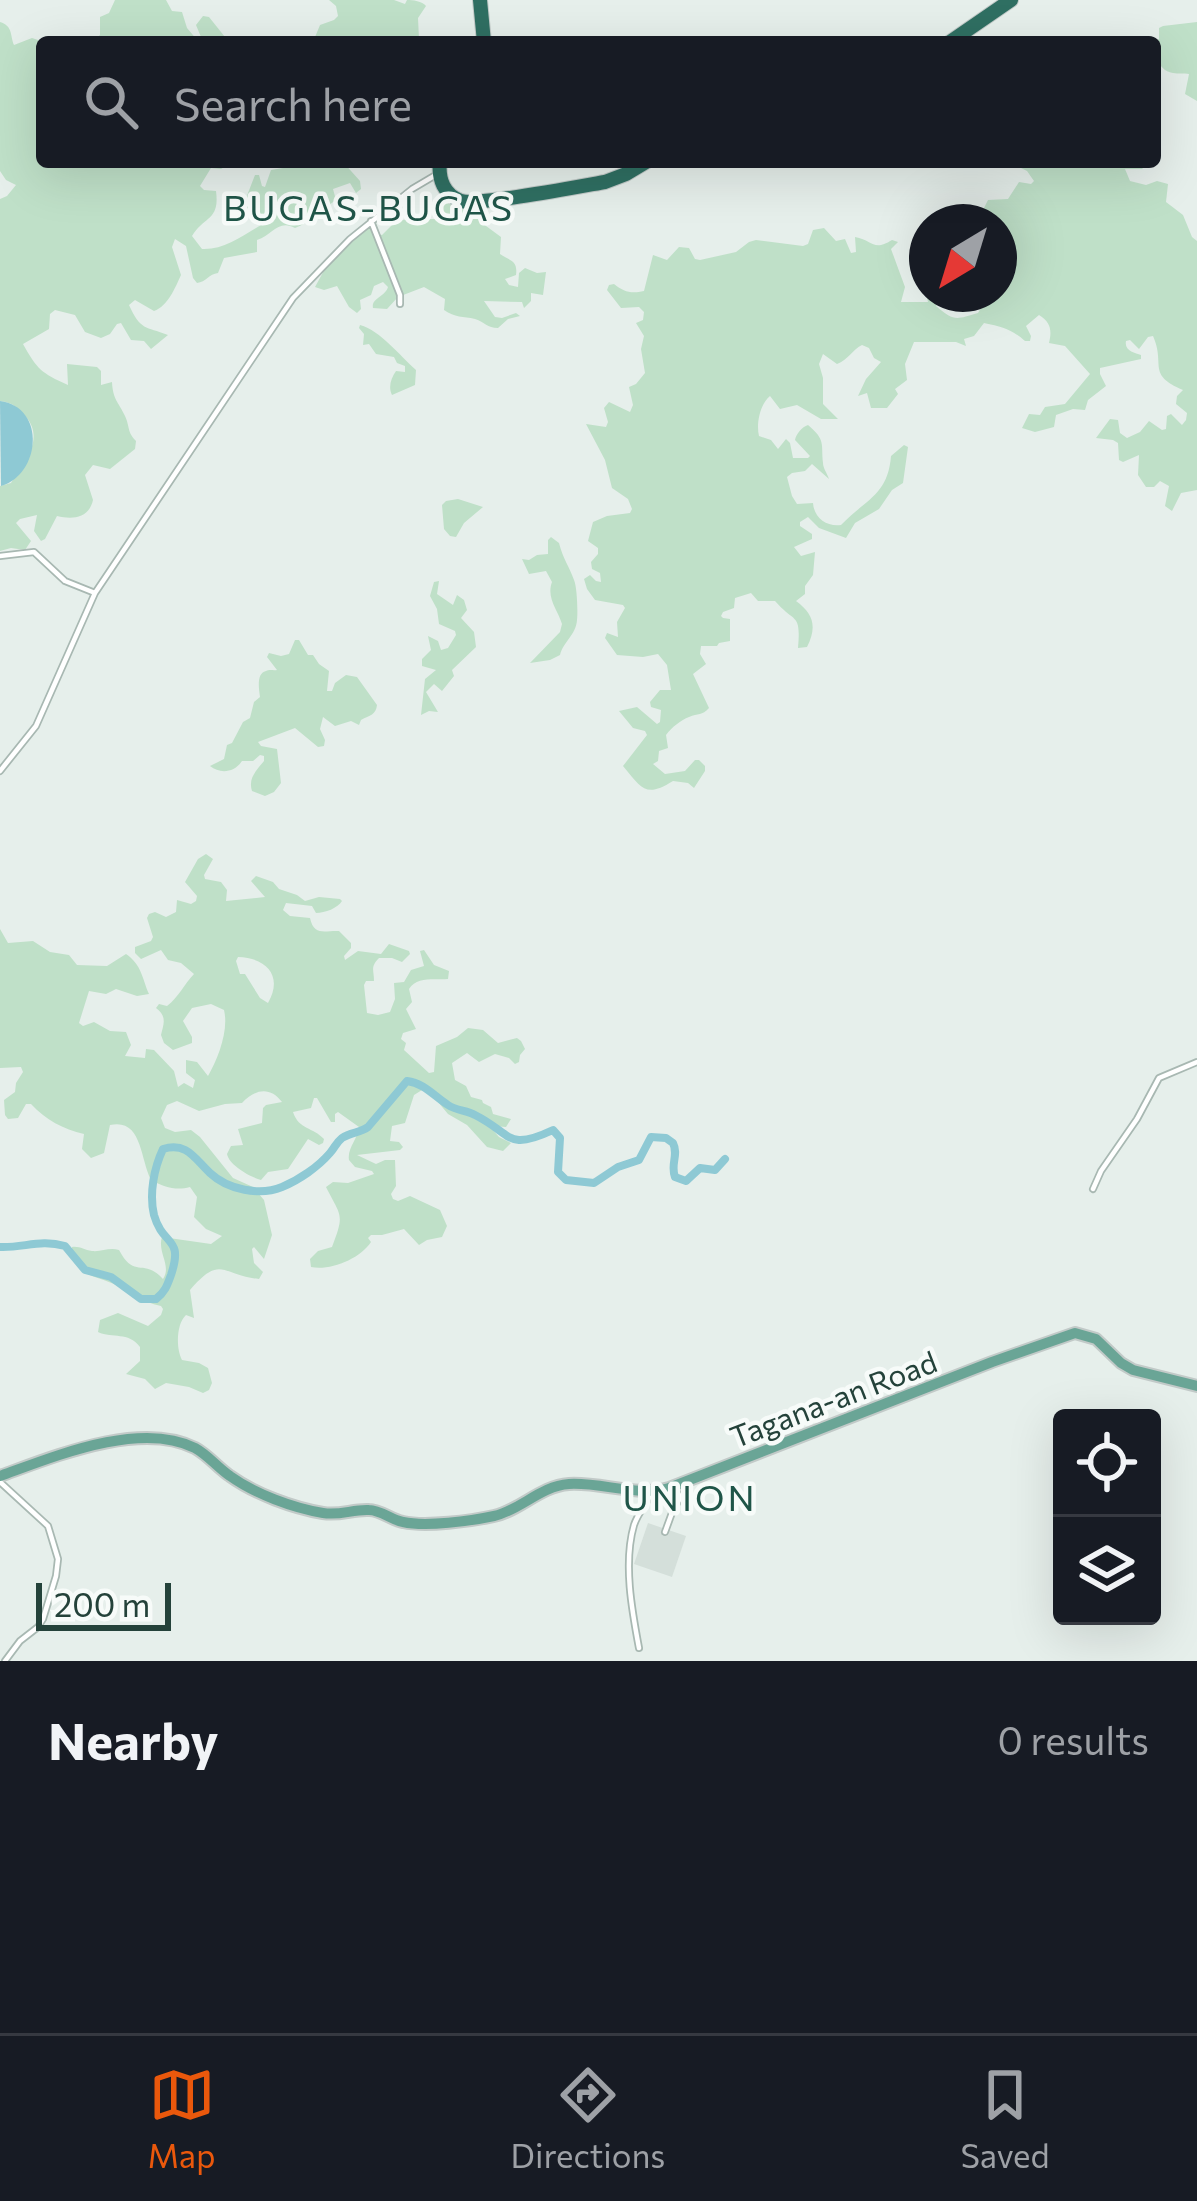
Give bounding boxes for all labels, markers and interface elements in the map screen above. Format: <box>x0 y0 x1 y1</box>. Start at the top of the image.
search box <box>36 36 1161 168</box>
icon: search <box>78 69 144 135</box>
text: Search here <box>174 75 412 130</box>
district label: BUGAS-BUGAS <box>223 184 515 228</box>
north arrow <box>909 204 1017 312</box>
street label: Tagana-an Road <box>724 1342 942 1454</box>
map controls <box>1053 1409 1161 1625</box>
button: locate <box>1053 1409 1161 1517</box>
district label: UNION <box>622 1474 758 1518</box>
button: layers <box>1053 1517 1161 1625</box>
scale bar <box>36 1577 171 1630</box>
text: 200 m <box>54 1583 150 1624</box>
text: Nearby <box>48 1708 218 1771</box>
text: 0 results <box>997 1715 1149 1763</box>
tab: Map <box>148 2062 216 2175</box>
tab: Directions <box>511 2062 665 2175</box>
tab: Saved <box>960 2062 1049 2175</box>

